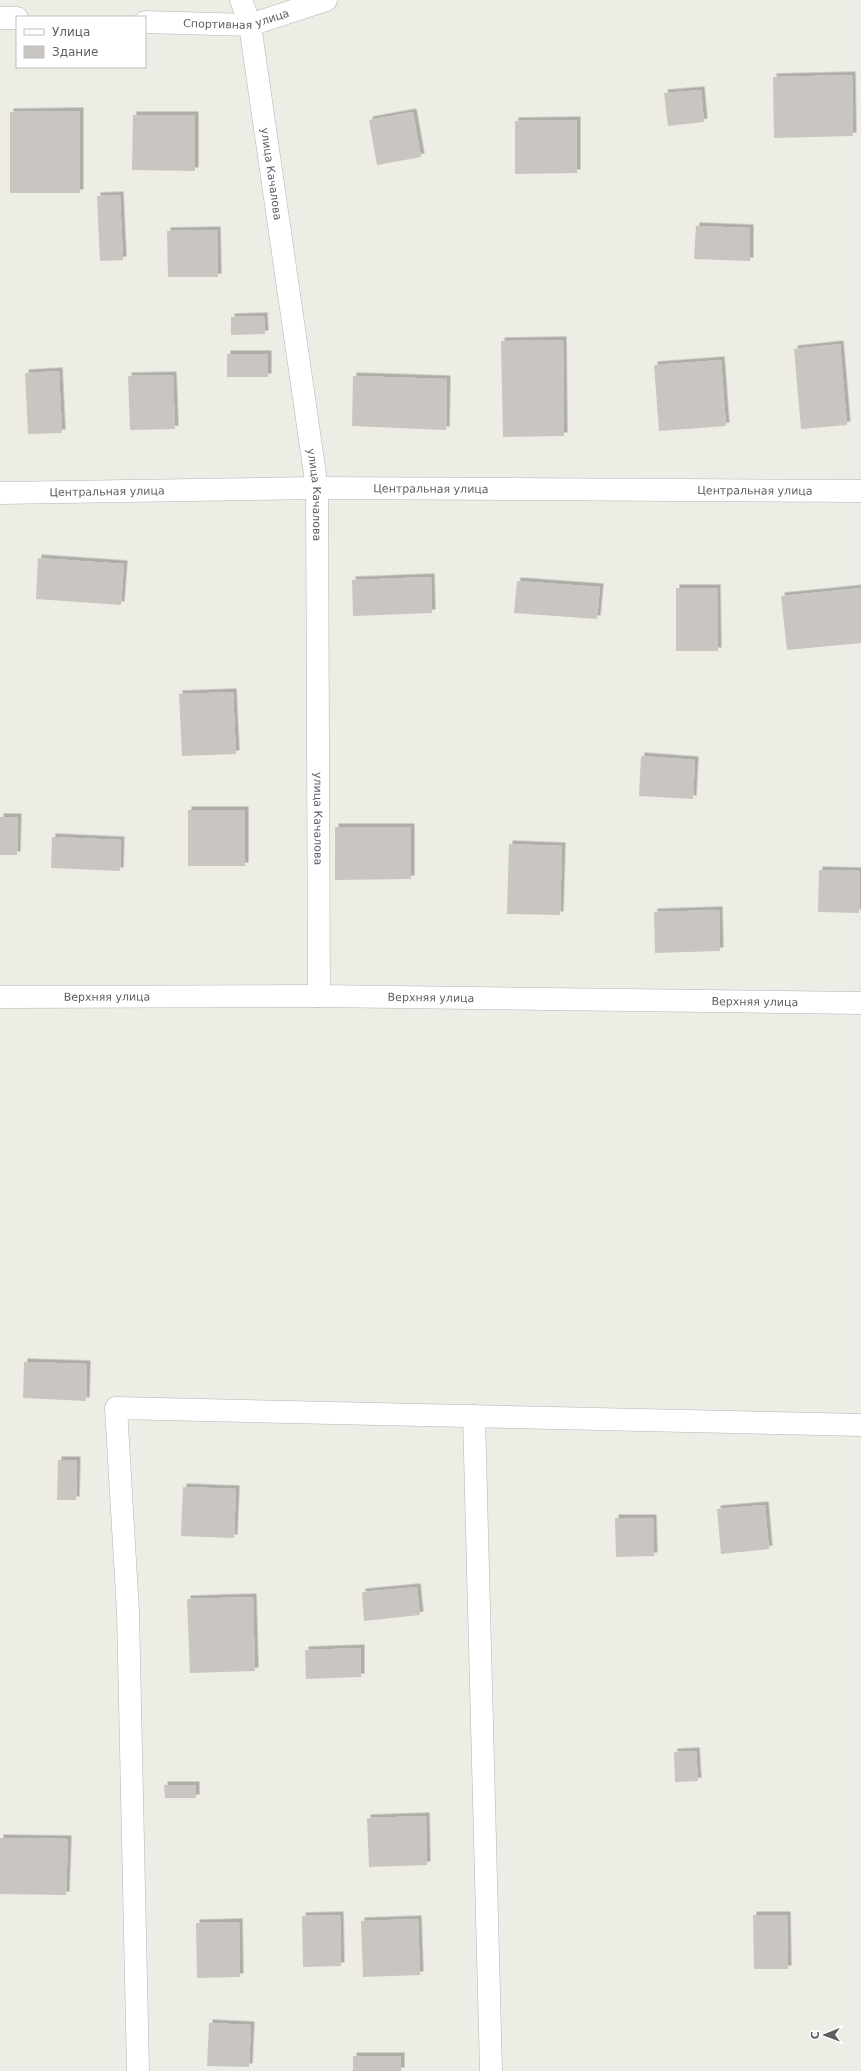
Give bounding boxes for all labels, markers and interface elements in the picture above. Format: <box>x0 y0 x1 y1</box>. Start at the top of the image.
street label: Спортивная улица <box>183 6 291 32</box>
legend <box>16 16 146 68</box>
text: Улица <box>52 25 90 39</box>
text: Здание <box>52 45 98 59</box>
street label: улица Качалова <box>258 127 285 221</box>
street label: улица Качалова <box>305 447 324 541</box>
street label: Центральная улица <box>373 482 489 495</box>
street label: Центральная улица <box>49 484 165 499</box>
street label: Центральная улица <box>697 484 813 497</box>
street label: улица Качалова <box>312 772 325 865</box>
street label: Верхняя улица <box>64 990 150 1003</box>
street label: Верхняя улица <box>388 990 474 1005</box>
street label: Верхняя улица <box>712 995 798 1009</box>
north arrow <box>805 2015 845 2055</box>
text: С <box>809 2031 822 2039</box>

